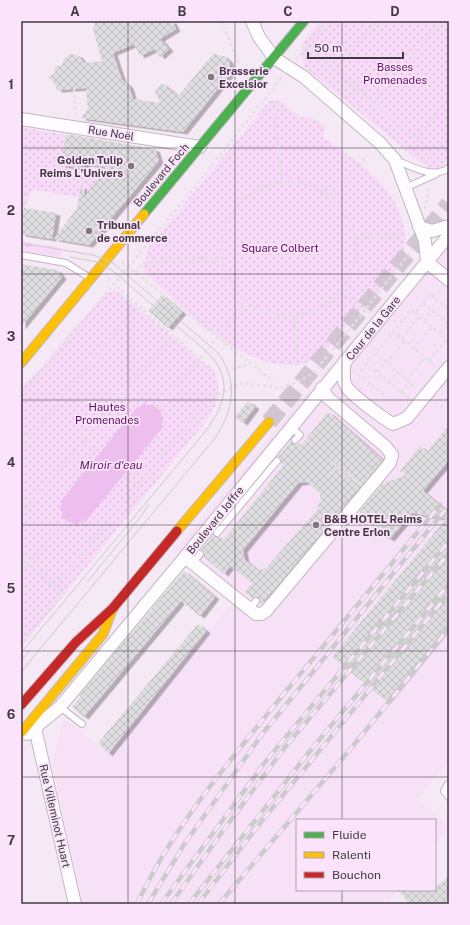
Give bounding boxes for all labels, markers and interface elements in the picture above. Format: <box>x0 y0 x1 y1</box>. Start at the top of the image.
text: A <box>70 4 80 19</box>
text: B <box>178 4 187 19</box>
text: C <box>283 4 293 19</box>
text: D <box>390 4 400 19</box>
scale bar <box>308 34 403 60</box>
text: 50 m <box>314 41 342 55</box>
park label: Basses Promenades <box>363 61 427 86</box>
place label: Brasserie Excelsior <box>219 65 269 90</box>
marker: Brasserie Excelsior <box>206 72 216 82</box>
text: 1 <box>8 77 14 92</box>
street label: Rue Noël <box>87 123 135 143</box>
street label: Boulevard Foch <box>131 141 191 209</box>
place label: Golden Tulip Reims L'Univers <box>39 154 123 179</box>
marker: Golden Tulip Reims L'Univers <box>126 161 136 171</box>
text: 2 <box>7 203 15 218</box>
place label: Tribunal de commerce <box>97 219 168 244</box>
marker: Tribunal de commerce <box>84 226 94 236</box>
park label: Square Colbert <box>241 242 319 254</box>
street label: Cour de la Gare <box>343 293 403 363</box>
text: 3 <box>7 329 16 344</box>
park label: Hautes Promenades <box>75 401 139 426</box>
text: 4 <box>7 455 16 470</box>
water label: Miroir d'eau <box>79 458 143 472</box>
street label: Boulevard Joffre <box>184 484 246 556</box>
place label: B&B HOTEL Reims Centre Erlon <box>324 513 422 538</box>
marker: B&B HOTEL Reims Centre Erlon <box>311 520 321 530</box>
text: 5 <box>7 581 16 596</box>
text: 6 <box>7 707 16 722</box>
street label: Rue Villeminot Huart <box>37 763 73 869</box>
legend <box>296 819 436 891</box>
text: Fluide <box>332 828 367 842</box>
text: 7 <box>7 833 15 848</box>
text: Ralenti <box>332 848 371 862</box>
text: Bouchon <box>332 868 381 882</box>

